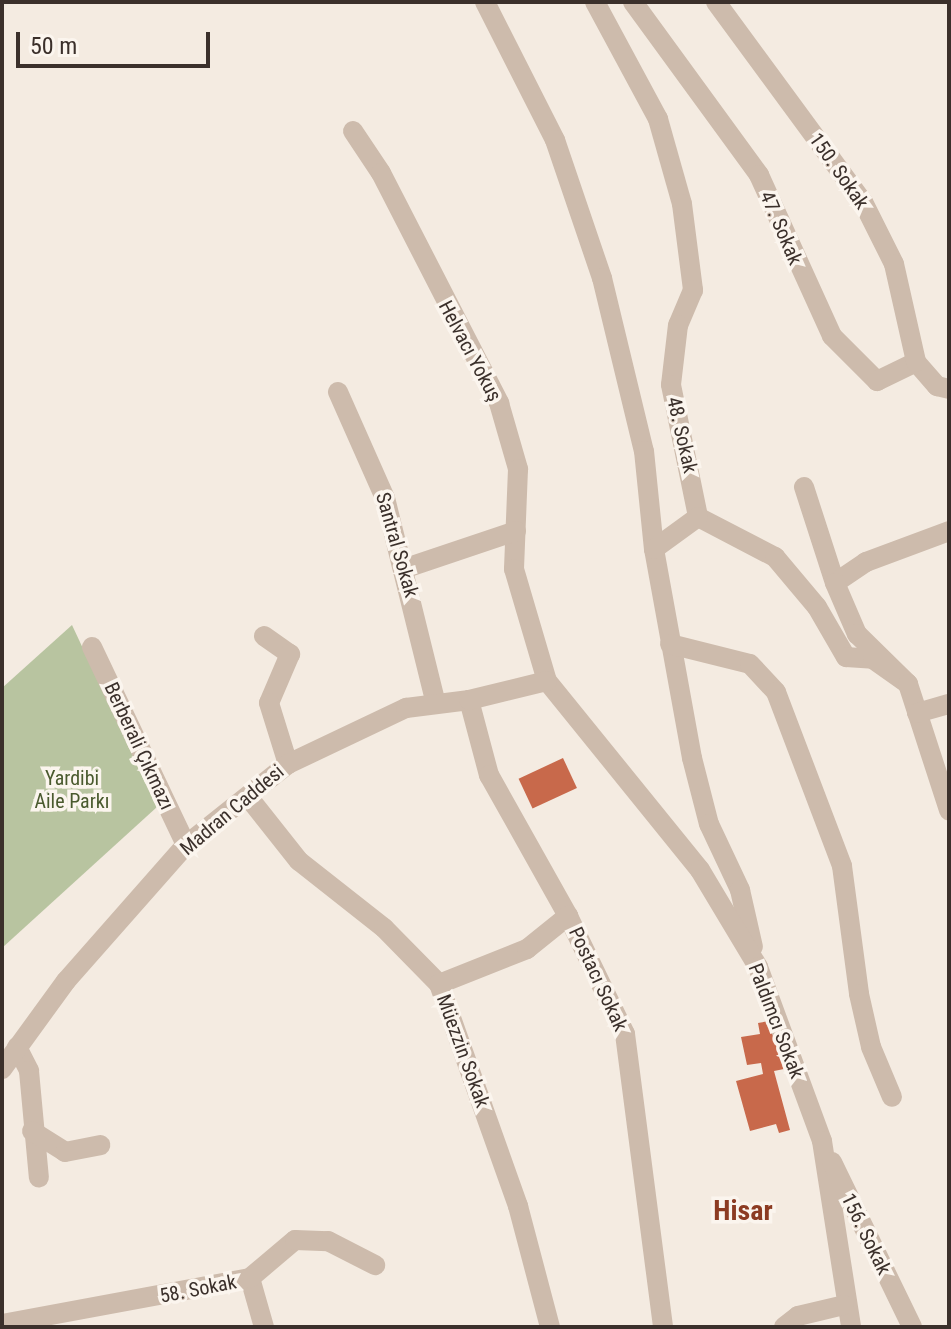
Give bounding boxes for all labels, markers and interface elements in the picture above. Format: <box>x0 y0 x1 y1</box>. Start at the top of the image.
scale bar <box>20 16 214 66</box>
text: 50 m <box>30 32 77 60</box>
street label: 150. Sokak <box>804 128 874 214</box>
street label: 47. Sokak <box>755 188 807 268</box>
street label: Helvacı Yokuş <box>433 297 507 405</box>
street label: 48. Sokak <box>662 394 702 476</box>
street label: Santral Sokak <box>371 490 423 600</box>
street label: Berberali Çıkmazı <box>99 678 179 814</box>
street label: Madran Caddesi <box>175 760 289 860</box>
park label: Yardibi Aile Parkı <box>34 766 110 813</box>
street label: Postacı Sokak <box>563 923 633 1035</box>
street label: Paldımcı Sokak <box>743 960 809 1082</box>
street label: Müezzin Sokak <box>431 991 495 1111</box>
street label: 156. Sokak <box>836 1189 896 1279</box>
district label: Hisar <box>713 1194 773 1228</box>
street label: 58. Sokak <box>158 1270 238 1308</box>

